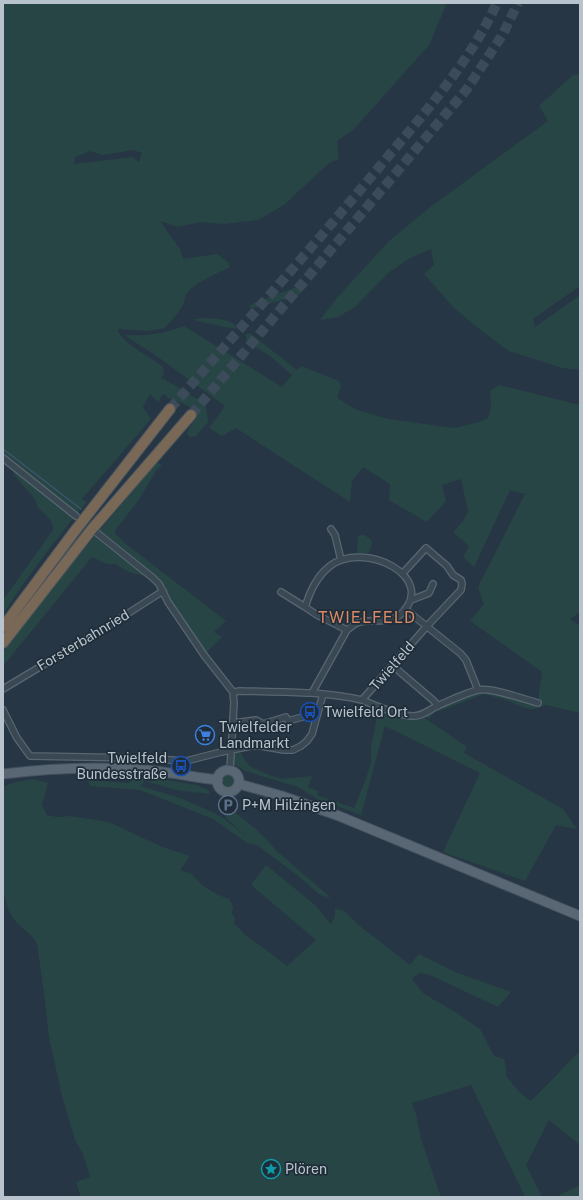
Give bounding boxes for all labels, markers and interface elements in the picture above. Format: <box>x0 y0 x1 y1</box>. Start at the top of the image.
street label: Forsterbahnried <box>34 606 132 674</box>
district label: TWIELFELD <box>318 608 416 627</box>
street label: Twielfeld <box>366 638 418 694</box>
bus stop icon: Twielfeld Ort <box>299 701 321 723</box>
place label: Twielfeld Ort <box>324 704 408 720</box>
place label: Twielfelder Landmarkt <box>219 719 292 751</box>
supermarket icon: Twielfelder Landmarkt <box>194 724 216 746</box>
place label: Twielfeld Bundesstraße <box>77 750 167 782</box>
bus stop icon: Twielfeld Bundesstraße <box>170 755 192 777</box>
parking icon: P+M Hilzingen <box>217 794 239 816</box>
place label: P+M Hilzingen <box>242 797 336 813</box>
place icon: Plören <box>260 1158 282 1180</box>
place label: Plören <box>285 1161 327 1177</box>

